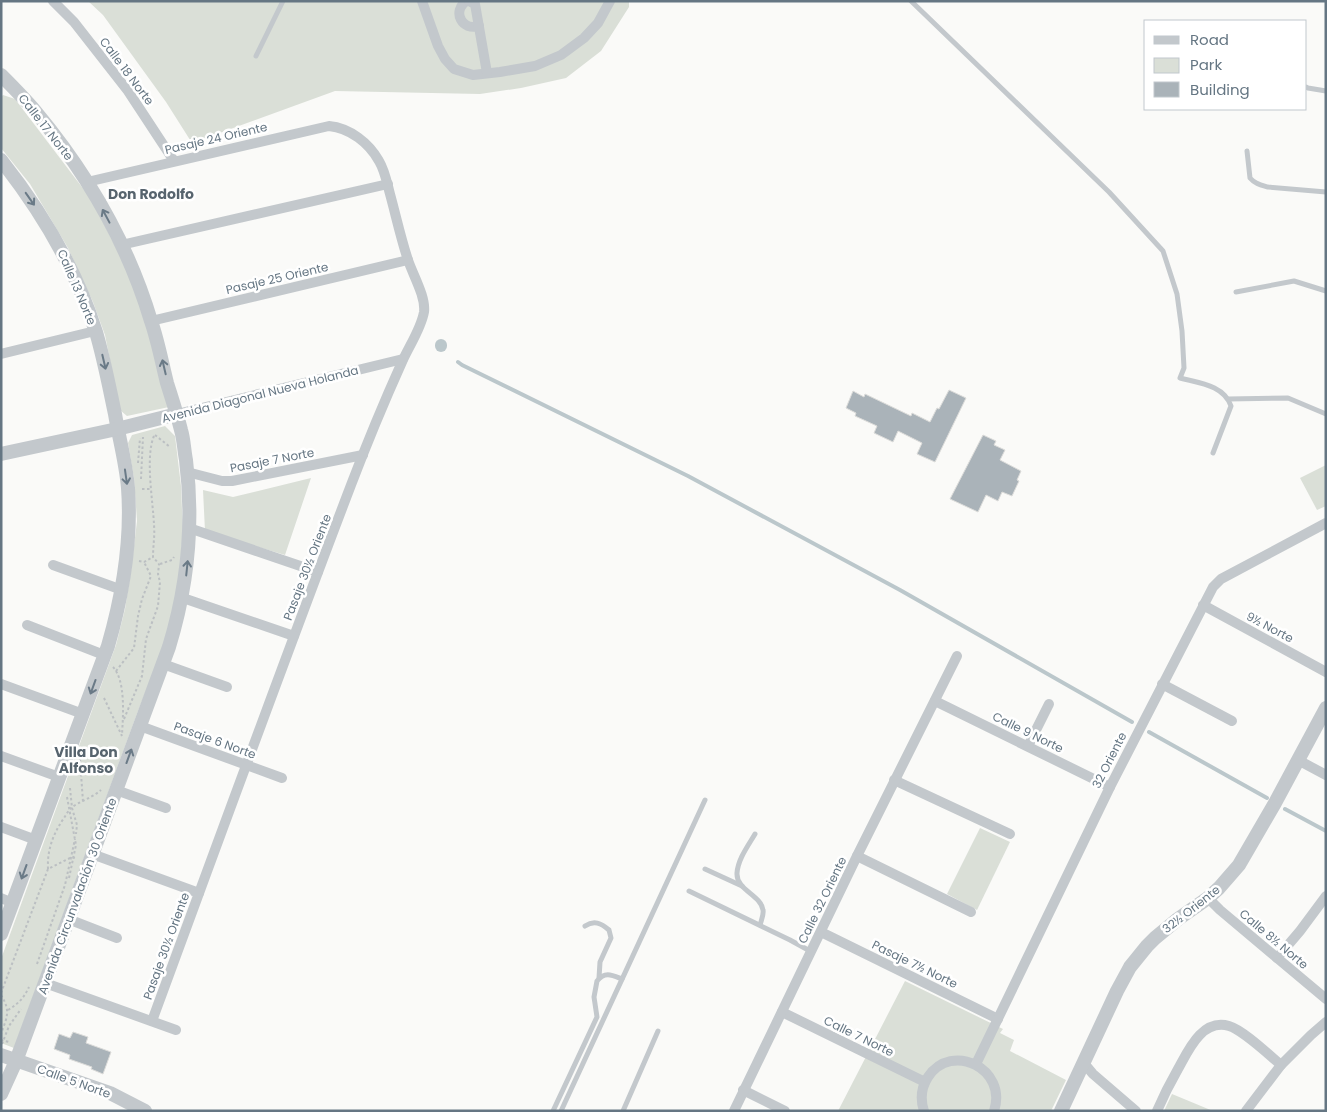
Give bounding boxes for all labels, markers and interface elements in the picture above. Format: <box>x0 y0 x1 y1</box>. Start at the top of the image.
legend <box>1144 20 1307 110</box>
text: Road <box>1190 29 1229 50</box>
street label: Calle 18 Norte <box>96 34 158 108</box>
text: Park <box>1190 54 1222 75</box>
text: Building <box>1190 79 1250 100</box>
street label: Calle 17 Norte <box>15 90 77 164</box>
street label: Pasaje 24 Oriente <box>163 118 269 158</box>
district label: Don Rodolfo <box>108 184 194 204</box>
one-way arrow <box>25 192 35 206</box>
one-way arrow <box>101 209 110 224</box>
street label: Calle 13 Norte <box>53 247 101 327</box>
street label: Pasaje 25 Oriente <box>224 258 330 298</box>
one-way arrow <box>100 354 109 370</box>
one-way arrow <box>159 360 168 376</box>
street label: Avenida Diagonal Nueva Holanda <box>160 361 360 427</box>
street label: Pasaje 7 Norte <box>229 444 315 476</box>
one-way arrow <box>122 469 132 485</box>
street label: Pasaje 30½ Oriente <box>279 511 335 623</box>
one-way arrow <box>182 560 192 576</box>
street label: 9½ Norte <box>1243 607 1297 647</box>
one-way arrow <box>88 679 97 694</box>
street label: Calle 9 Norte <box>990 707 1066 757</box>
street label: Pasaje 6 Norte <box>172 717 258 763</box>
street label: 32 Oriente <box>1088 729 1130 791</box>
district label: Villa Don Alfonso <box>54 742 118 778</box>
one-way arrow <box>125 749 134 764</box>
street label: Avenida Circunvalación 30 Oriente <box>33 795 121 997</box>
street label: Calle 32 Oriente <box>794 854 850 946</box>
one-way arrow <box>19 864 28 879</box>
street label: 32½ Oriente <box>1159 881 1223 937</box>
street label: Pasaje 30½ Oriente <box>139 890 193 1002</box>
street label: Calle 8½ Norte <box>1236 905 1312 973</box>
street label: Pasaje 7½ Norte <box>869 936 961 992</box>
street label: Calle 7 Norte <box>821 1012 897 1060</box>
street label: Calle 5 Norte <box>35 1060 113 1102</box>

